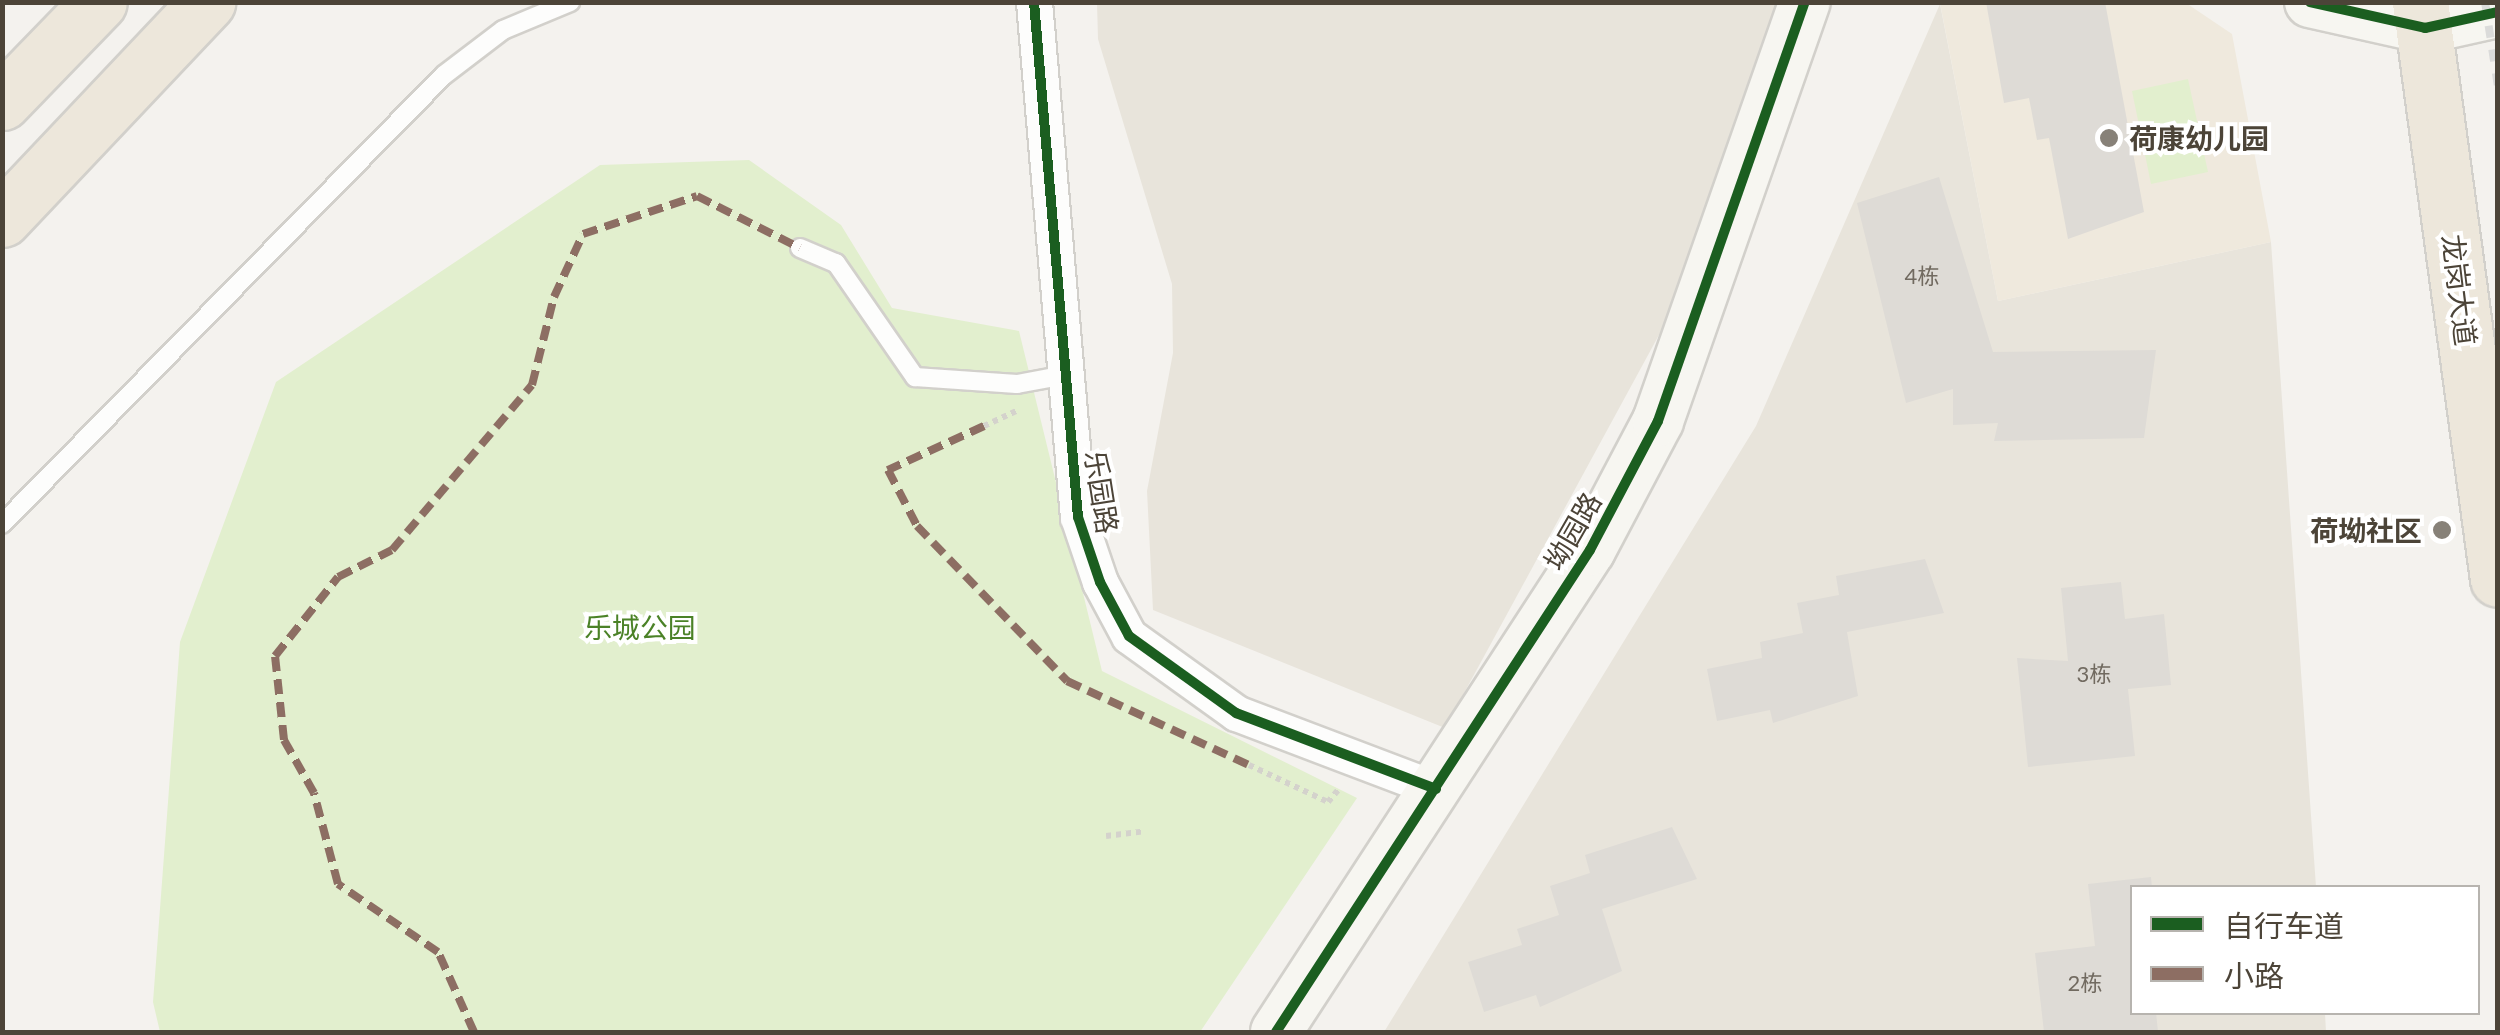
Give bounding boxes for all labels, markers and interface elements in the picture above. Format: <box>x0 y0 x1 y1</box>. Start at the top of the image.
place label: 荷康幼儿园 <box>2129 121 2269 155</box>
marker: 荷康幼儿园 <box>2098 127 2120 149</box>
street label: 龙岗大道 <box>2437 232 2483 348</box>
house number: 4栋 <box>1905 263 1939 289</box>
street label: 乐园路 <box>1079 448 1125 536</box>
street label: 坳园路 <box>1536 486 1608 576</box>
place label: 荷坳社区 <box>2310 513 2422 547</box>
marker: 荷坳社区 <box>2431 519 2453 541</box>
park label: 乐城公园 <box>584 610 696 644</box>
house number: 3栋 <box>2077 661 2111 687</box>
legend <box>2130 885 2480 1015</box>
text: 自行车道 <box>2224 907 2344 943</box>
text: 小路 <box>2224 957 2284 993</box>
house number: 2栋 <box>2068 970 2102 996</box>

